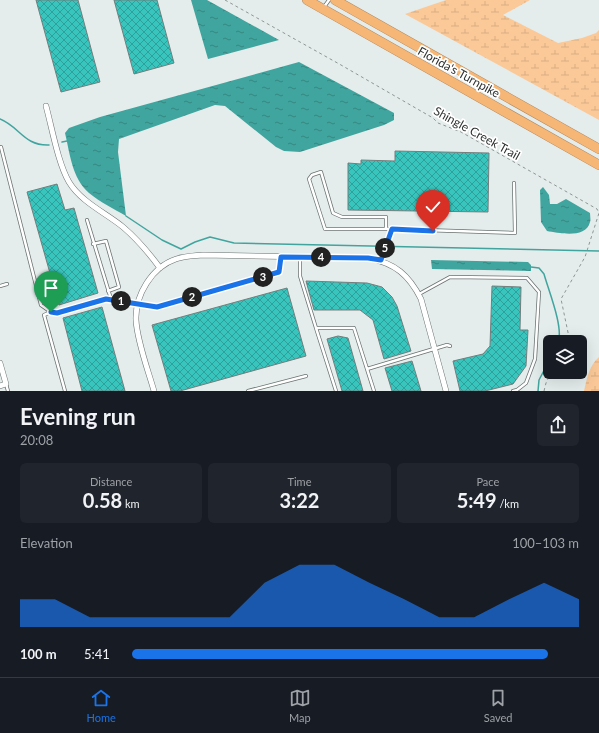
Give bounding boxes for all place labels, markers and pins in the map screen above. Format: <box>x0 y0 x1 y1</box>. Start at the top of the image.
pin <box>416 190 450 231</box>
pin: 5 <box>375 238 395 258</box>
pin: 4 <box>311 247 331 267</box>
pin: 3 <box>253 267 273 287</box>
pin <box>34 271 68 312</box>
pin: 2 <box>182 287 202 307</box>
pin: 1 <box>111 291 131 311</box>

